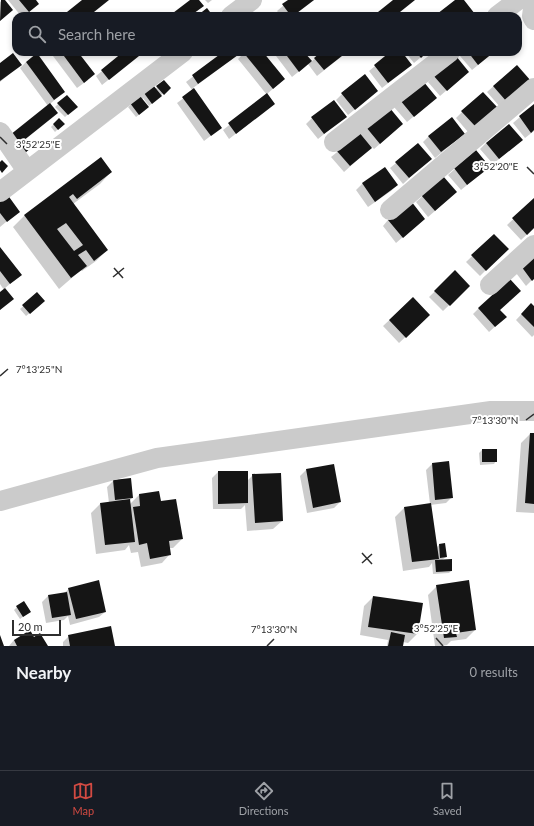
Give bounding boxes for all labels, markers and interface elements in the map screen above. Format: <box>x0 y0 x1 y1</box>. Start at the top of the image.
search box <box>12 12 522 56</box>
icon: search <box>26 23 48 45</box>
text: Search here <box>58 25 135 43</box>
text: 3°52'25"E <box>16 138 61 150</box>
text: 3°52'20"E <box>474 160 519 172</box>
text: 7°13'25"N <box>16 363 62 375</box>
text: 7°13'30"N <box>472 414 518 426</box>
scale bar <box>12 618 61 637</box>
text: 20 m <box>18 620 43 633</box>
text: 3°52'25"E <box>414 622 459 634</box>
text: 7°13'30"N <box>251 623 297 635</box>
text: Nearby <box>16 662 71 683</box>
text: 0 results <box>470 664 518 680</box>
tab: Map <box>72 780 94 817</box>
tab: Directions <box>239 780 288 817</box>
tab: Saved <box>433 780 462 817</box>

